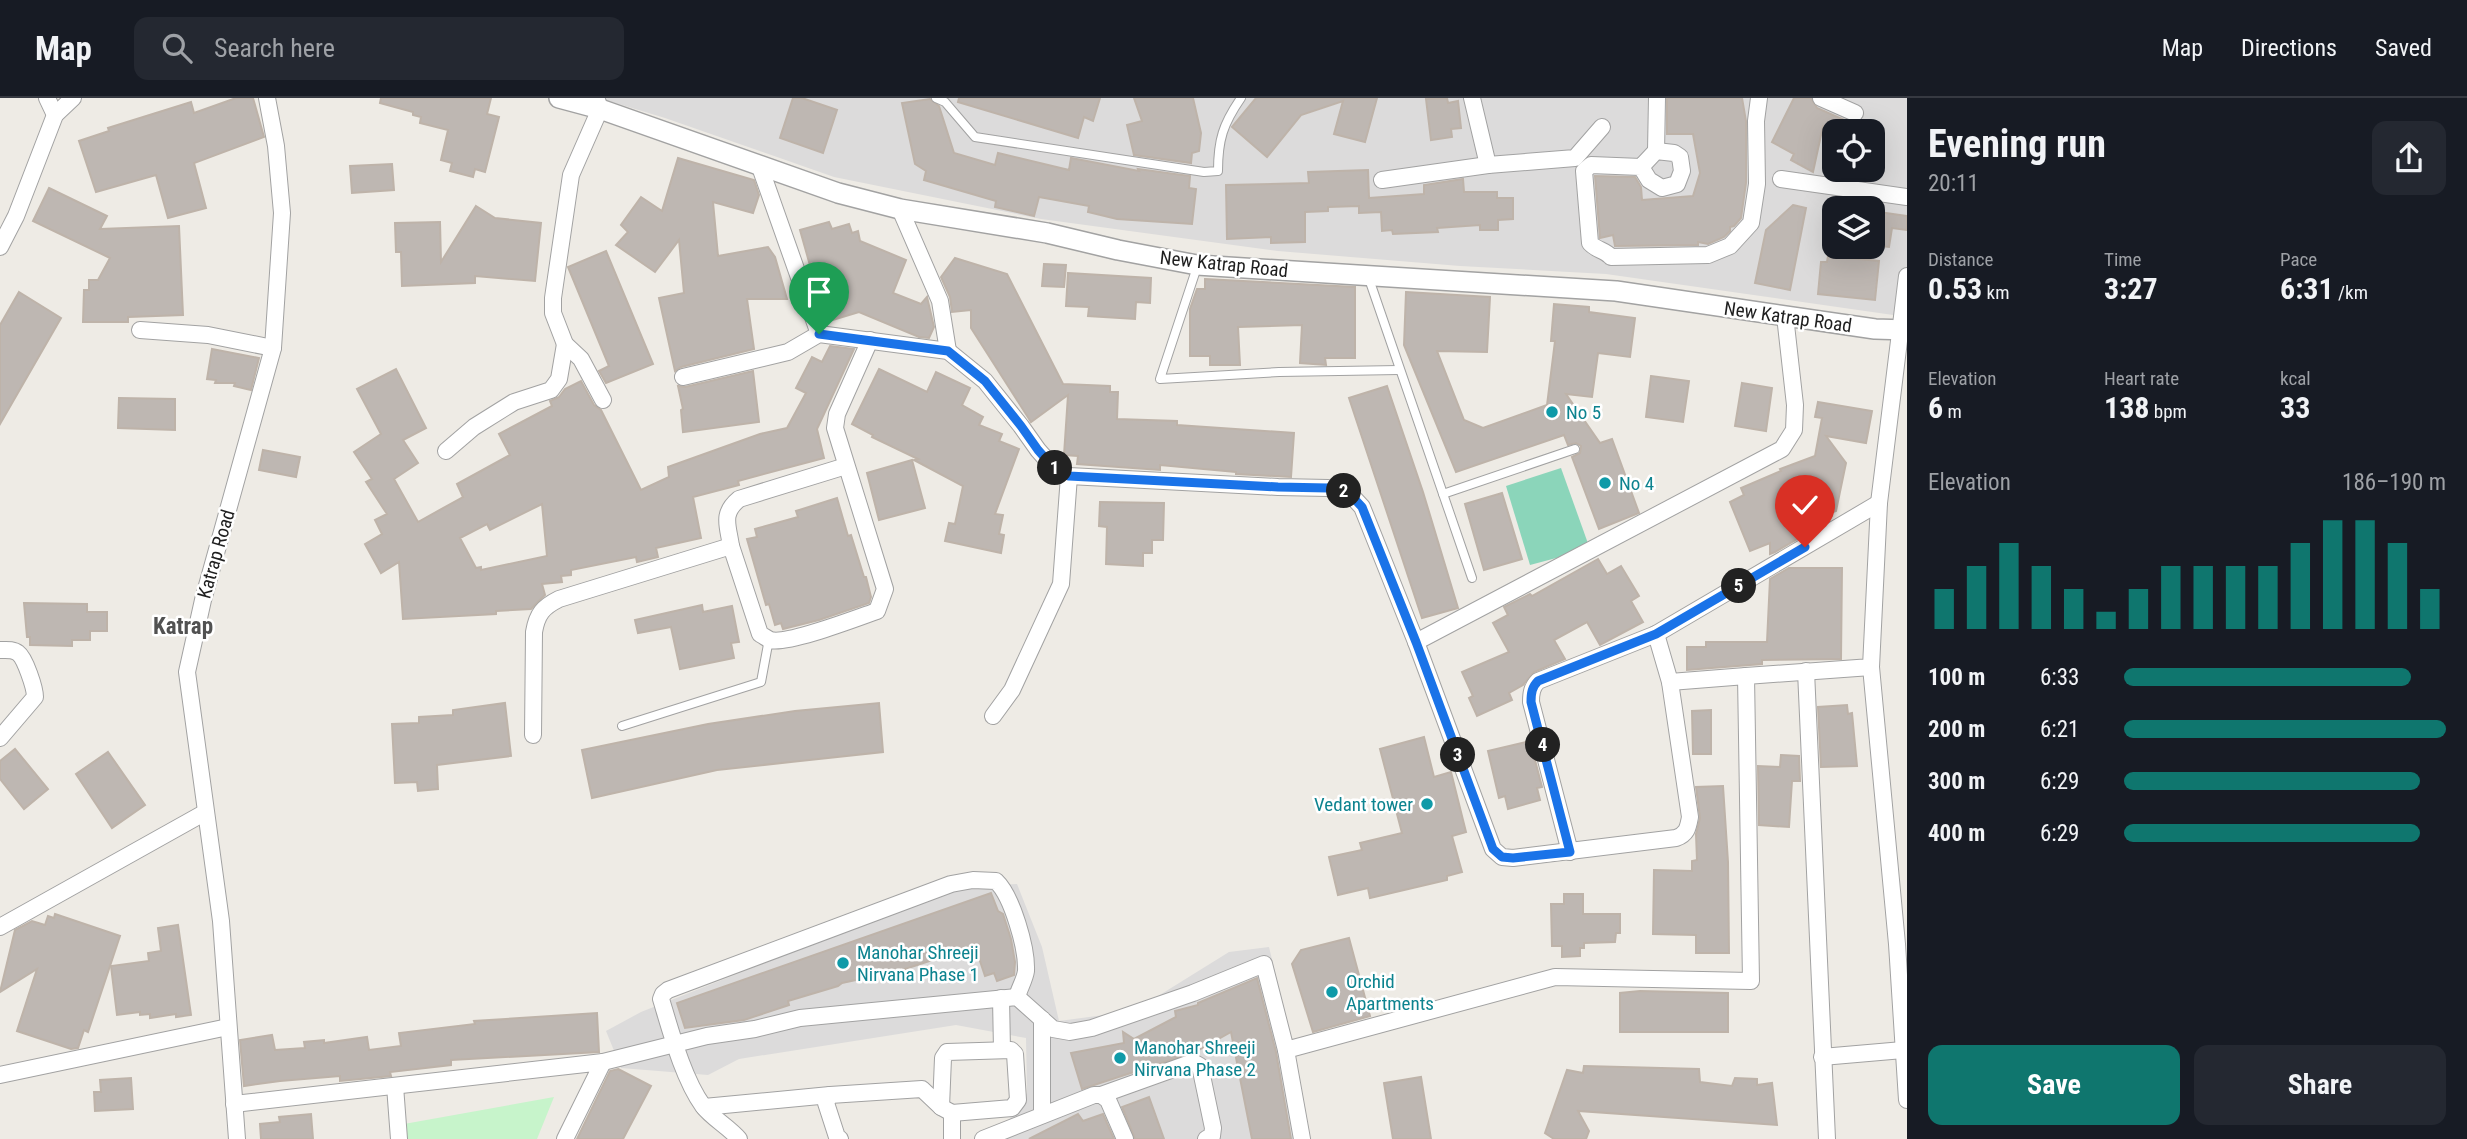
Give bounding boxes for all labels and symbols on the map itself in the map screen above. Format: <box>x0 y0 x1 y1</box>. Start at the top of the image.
street label: New Katrap Road <box>1159 246 1289 282</box>
pin <box>789 262 849 334</box>
street label: New Katrap Road <box>1723 297 1853 337</box>
place label: No 5 <box>1566 401 1601 424</box>
marker: No 5 <box>1544 404 1560 420</box>
pin: 1 <box>1038 450 1072 486</box>
place label: No 4 <box>1619 472 1654 495</box>
pin: 2 <box>1326 474 1362 508</box>
marker: No 4 <box>1597 475 1613 491</box>
pin <box>1775 475 1835 547</box>
street label: Katrap Road <box>192 507 240 601</box>
pin: 5 <box>1722 568 1756 603</box>
district label: Katrap <box>153 613 213 640</box>
pin: 4 <box>1526 728 1560 762</box>
pin: 3 <box>1440 738 1476 772</box>
place label: Vedant tower <box>1314 793 1413 816</box>
marker: Vedant tower <box>1419 796 1435 812</box>
place label: Manohar Shreeji Nirvana Phase 1 <box>857 941 979 986</box>
marker: Manohar Shreeji Nirvana Phase 1 <box>835 955 851 971</box>
place label: Orchid Apartments <box>1346 970 1434 1015</box>
marker: Orchid Apartments <box>1324 984 1340 1000</box>
place label: Manohar Shreeji Nirvana Phase 2 <box>1134 1036 1256 1081</box>
marker: Manohar Shreeji Nirvana Phase 2 <box>1112 1050 1128 1066</box>

